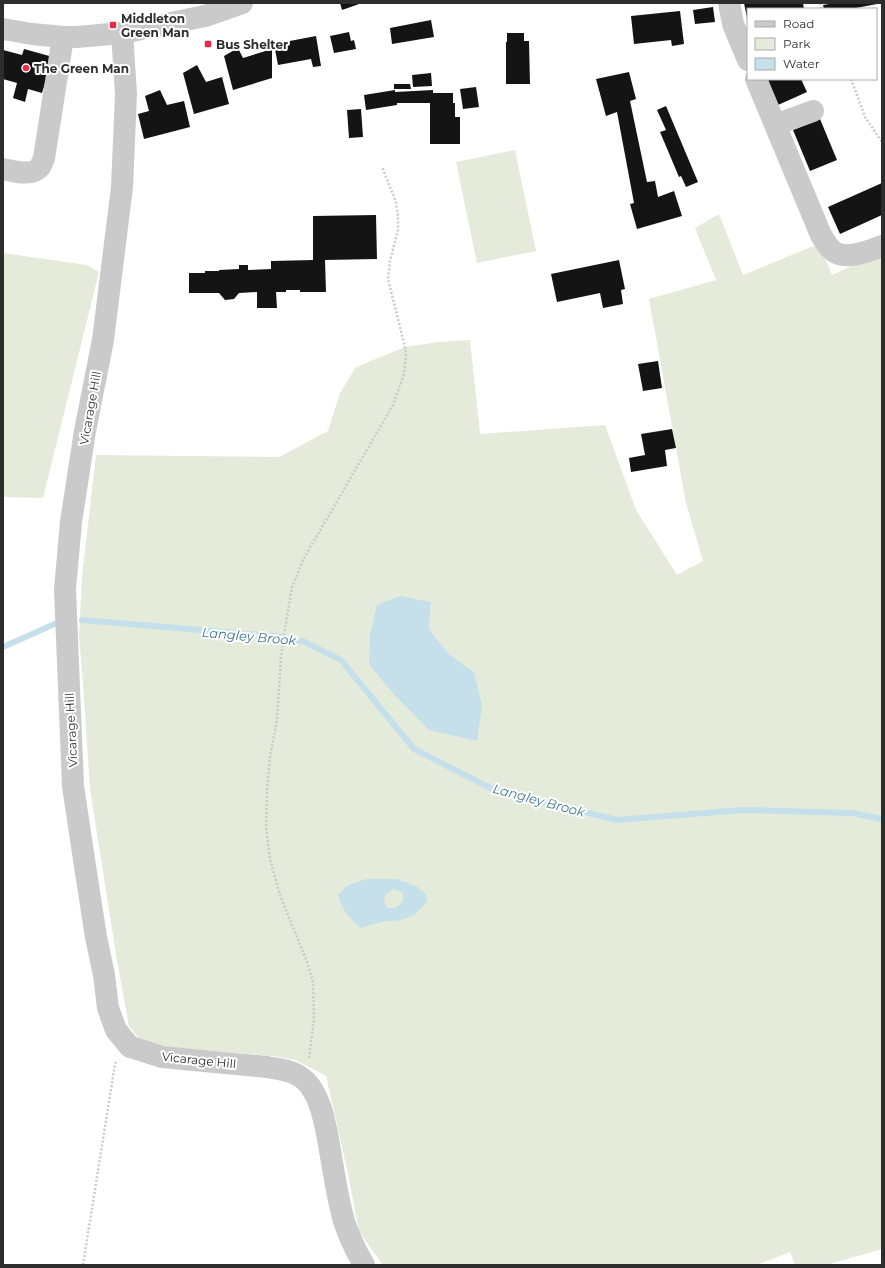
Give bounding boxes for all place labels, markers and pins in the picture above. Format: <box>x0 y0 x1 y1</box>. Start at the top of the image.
place label: Middleton Green Man <box>121 11 189 40</box>
marker: Middleton Green Man <box>108 20 118 30</box>
place label: Bus Shelter <box>216 37 288 52</box>
marker: Bus Shelter <box>203 39 213 49</box>
place label: The Green Man <box>34 61 129 76</box>
marker: The Green Man <box>21 63 31 73</box>

